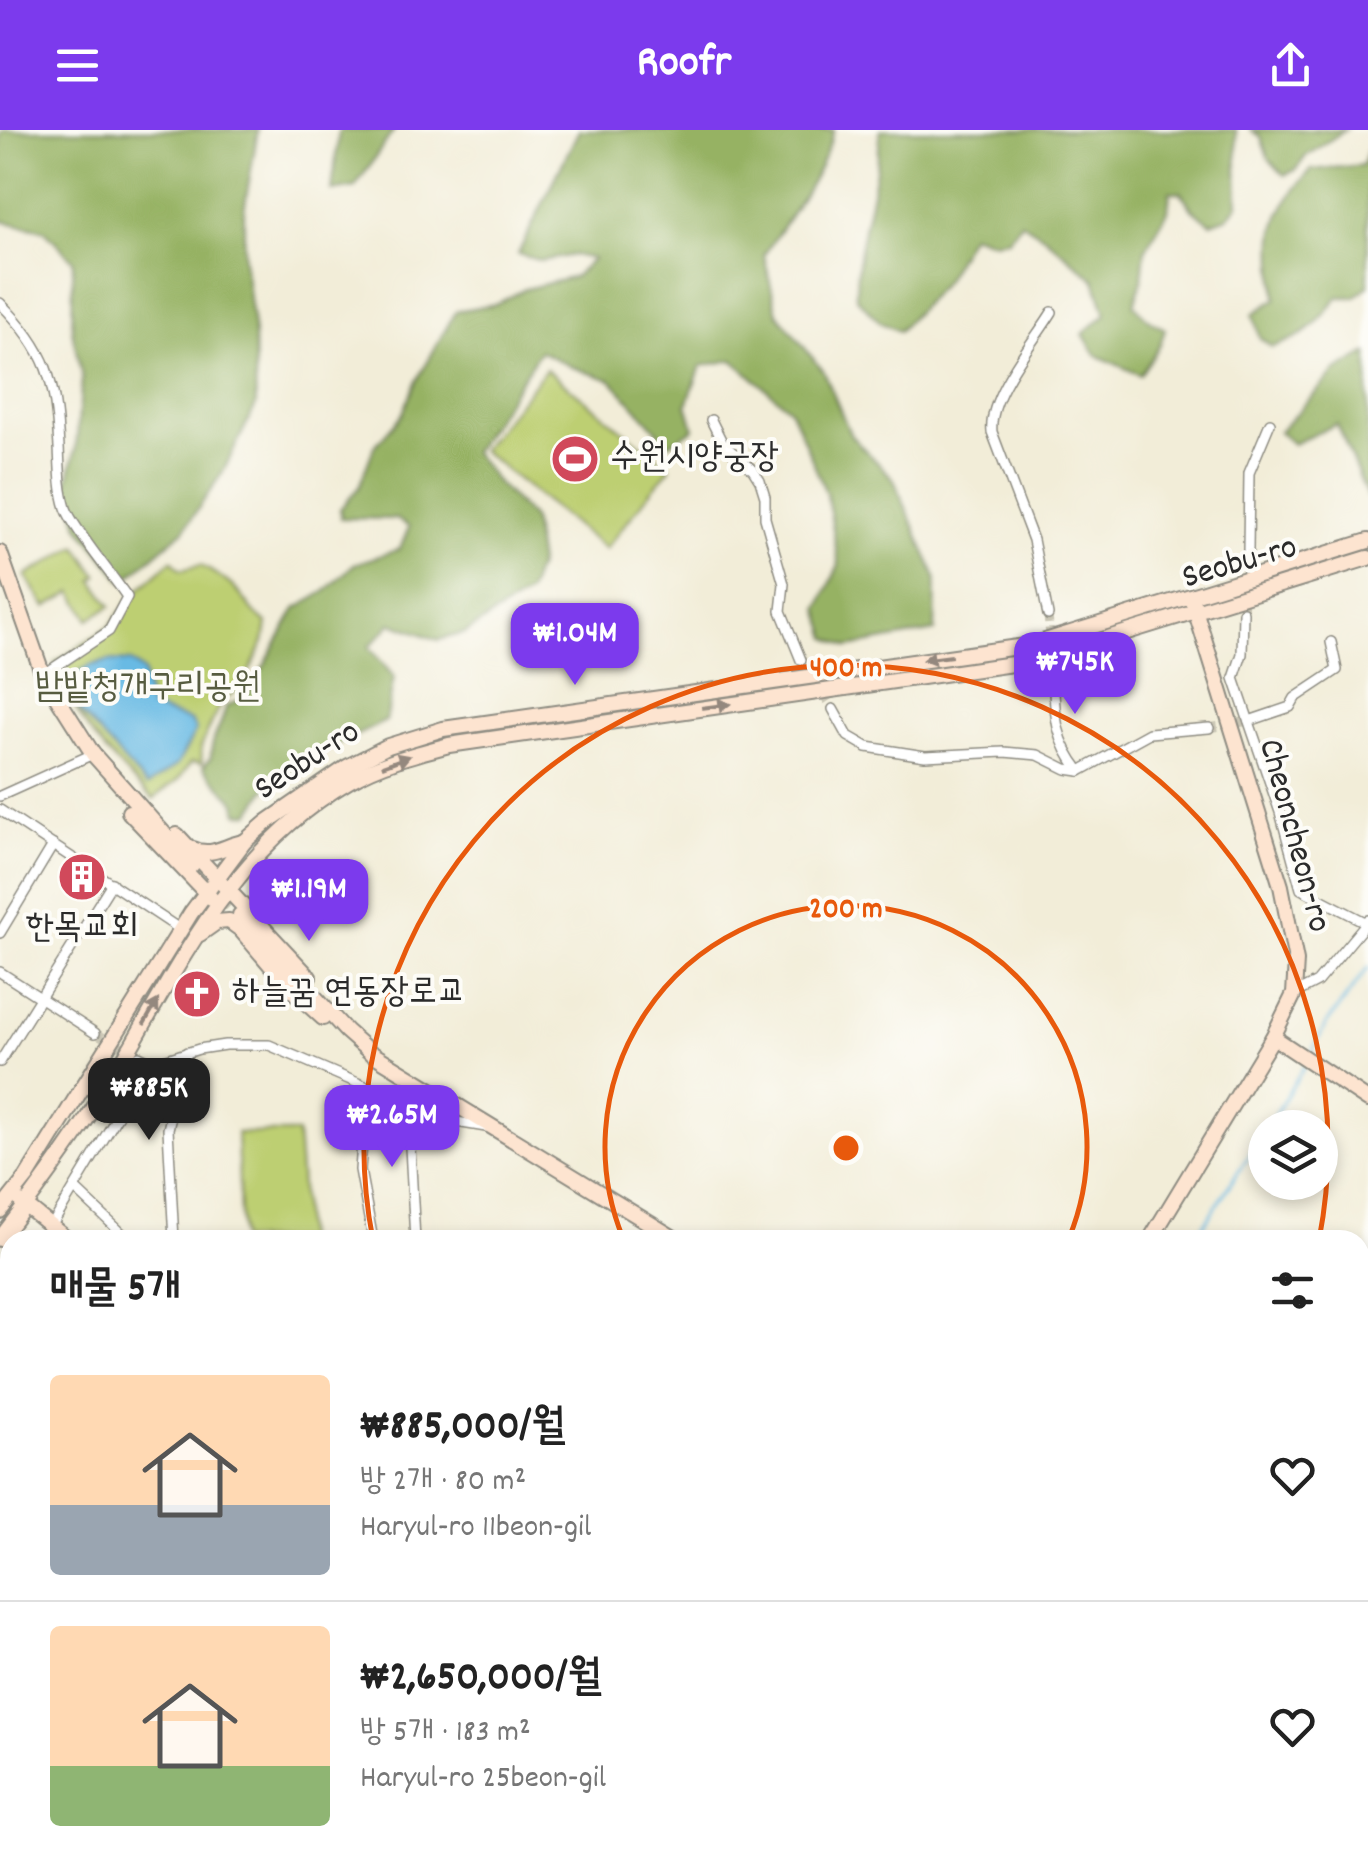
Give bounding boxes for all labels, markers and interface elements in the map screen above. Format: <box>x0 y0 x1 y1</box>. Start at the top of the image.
text: Roofr <box>637 33 731 97</box>
icon: menu <box>50 38 105 93</box>
icon: share <box>1263 38 1318 93</box>
sports icon: 수원시양궁장 <box>549 433 601 485</box>
place label: 수원시양궁장 <box>610 434 779 484</box>
street label: Seobu-ro <box>1177 524 1303 604</box>
pin: ₩1.04M <box>494 603 656 688</box>
text: ₩1.04M <box>533 612 617 658</box>
pin: ₩745K <box>1005 632 1145 717</box>
text: ₩745K <box>1036 641 1114 687</box>
text: 400 m <box>810 649 882 692</box>
one-way arrow <box>921 651 952 667</box>
park label: 밤밭청개구리공원 <box>35 664 261 714</box>
one-way arrow <box>700 698 732 714</box>
street label: Seobu-ro <box>245 709 371 815</box>
street label: Cheoncheon-ro <box>1243 734 1343 938</box>
one-way arrow <box>381 753 411 768</box>
building icon: 한목교회 <box>56 851 108 903</box>
pin: ₩1.19M <box>228 859 390 944</box>
text: ₩1.19M <box>271 868 347 914</box>
text: 200 m <box>809 890 883 933</box>
place label: 한목교회 <box>26 904 138 954</box>
church icon: 하늘꿈 연동장로교 <box>171 968 223 1020</box>
place label: 하늘꿈 연동장로교 <box>232 969 465 1019</box>
one-way arrow <box>142 998 159 1026</box>
pin: ₩885K <box>79 1058 219 1143</box>
text: ₩885K <box>110 1067 188 1113</box>
pin: ₩2.65M <box>311 1085 473 1170</box>
text: ₩2.65M <box>346 1094 438 1140</box>
map controls <box>1248 1110 1338 1200</box>
button: layers <box>1248 1110 1338 1200</box>
centre of rings <box>828 1130 864 1166</box>
text: 매물 5개 <box>50 1261 180 1321</box>
icon: filters <box>1265 1263 1320 1318</box>
text: ₩885,000/월 <box>360 1399 565 1459</box>
icon: home <box>130 1415 250 1535</box>
icon: heart <box>1265 1448 1320 1503</box>
text: 방 2개 · 80 m² <box>360 1460 526 1506</box>
text: Haryul-ro 11beon-gil <box>360 1506 591 1552</box>
text: ₩2,650,000/월 <box>360 1650 601 1710</box>
icon: home <box>130 1666 250 1786</box>
icon: heart <box>1265 1699 1320 1754</box>
text: 방 5개 · 183 m² <box>360 1711 531 1757</box>
text: Haryul-ro 25beon-gil <box>360 1757 606 1803</box>

